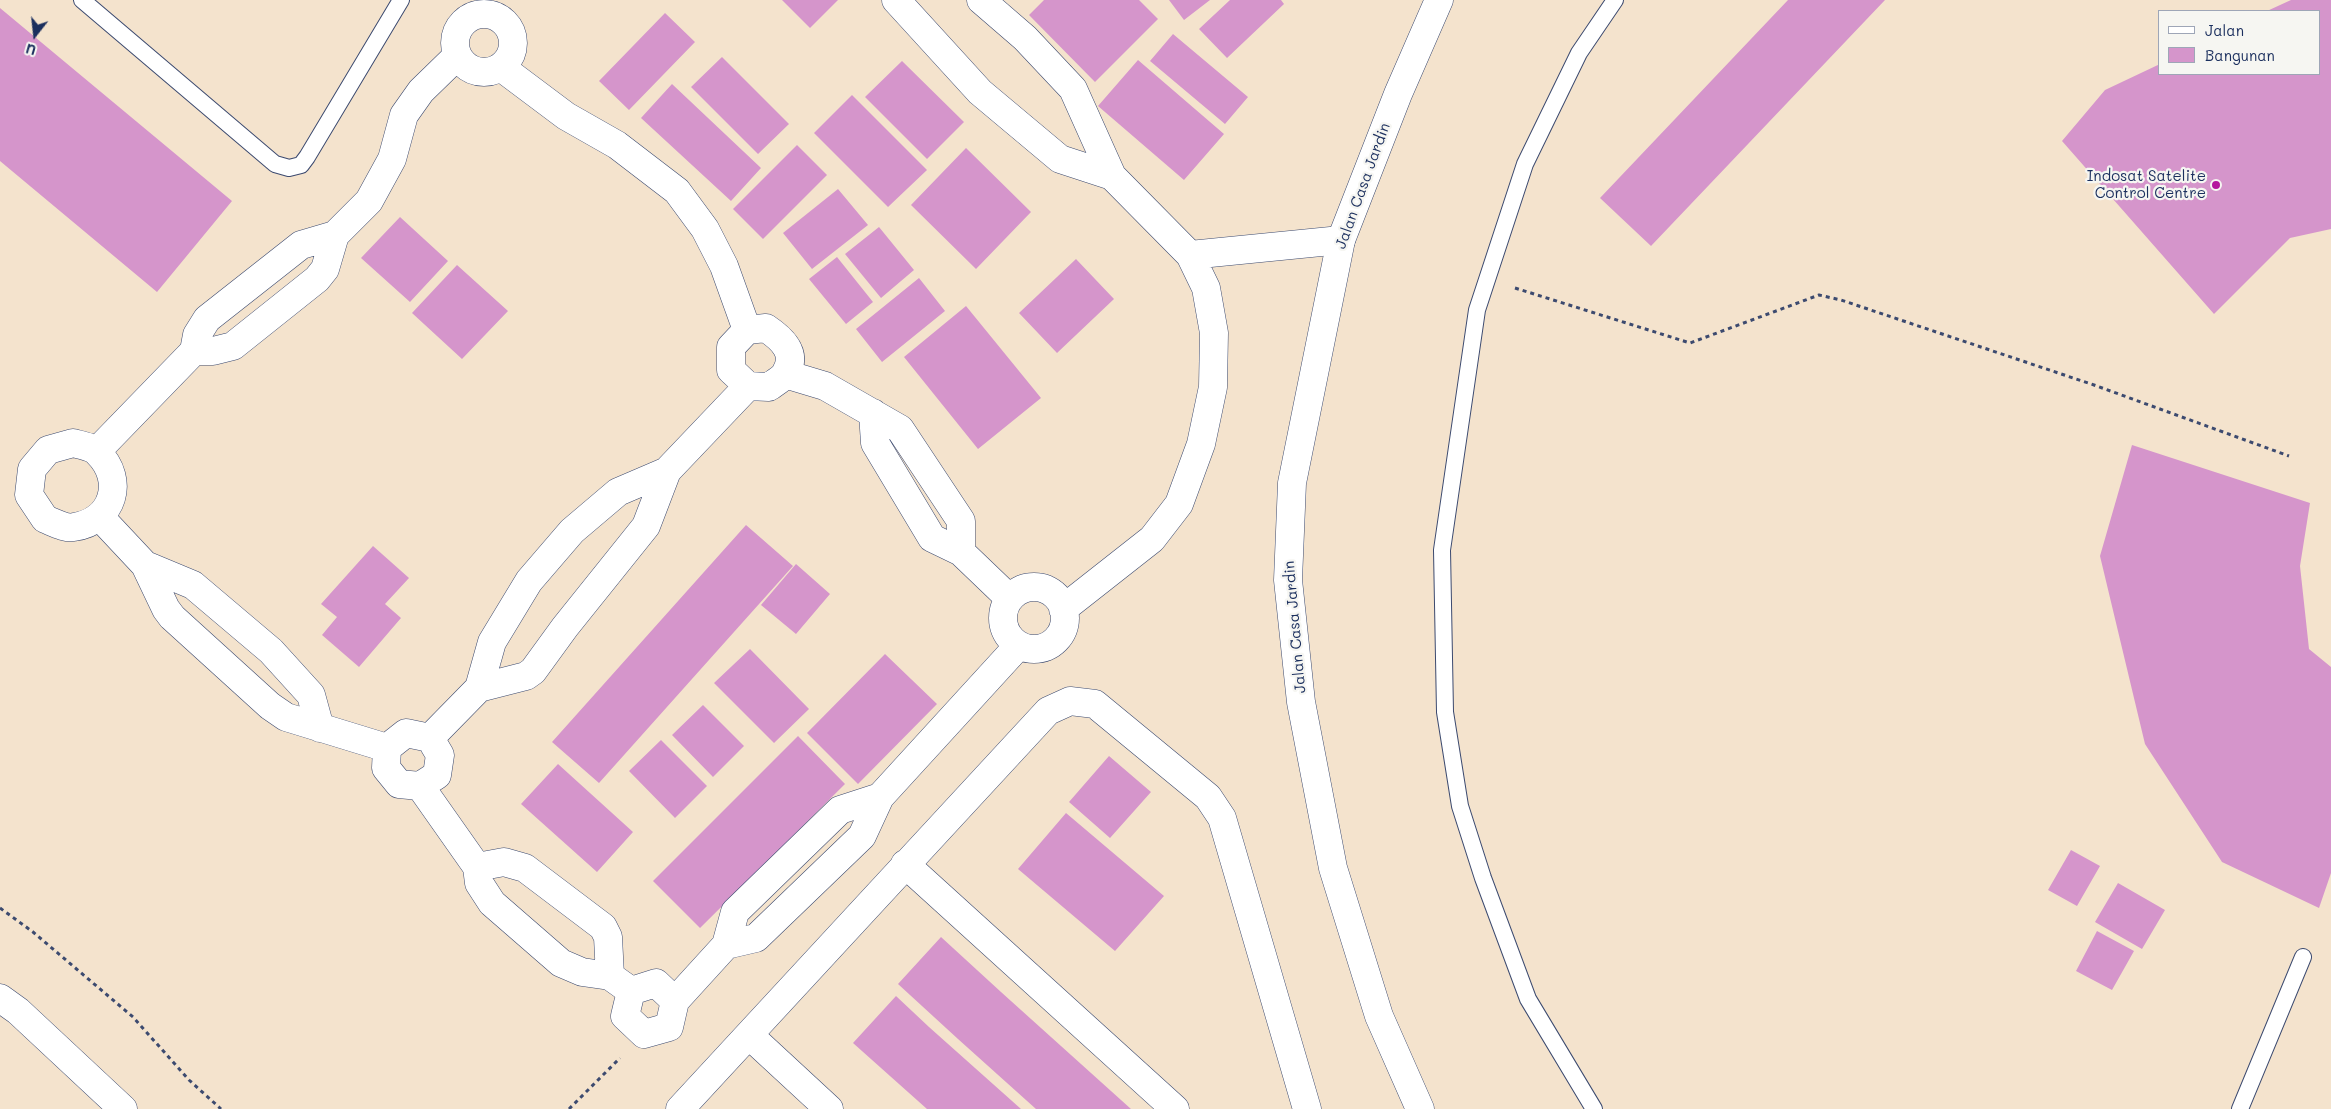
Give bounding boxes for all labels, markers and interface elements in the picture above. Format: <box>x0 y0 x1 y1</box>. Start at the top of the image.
north arrow <box>10 10 60 60</box>
legend <box>2158 10 2321 75</box>
text: Jalan <box>2205 20 2244 40</box>
text: U <box>23 39 38 60</box>
text: Bangunan <box>2205 45 2275 65</box>
street label: Jalan Casa Jardin <box>1332 121 1394 251</box>
place label: Indosat Satelite Control Centre <box>2087 167 2206 202</box>
marker: Indosat Satelite Control Centre <box>2210 179 2222 191</box>
street label: Jalan Casa Jardin <box>1280 560 1310 694</box>

